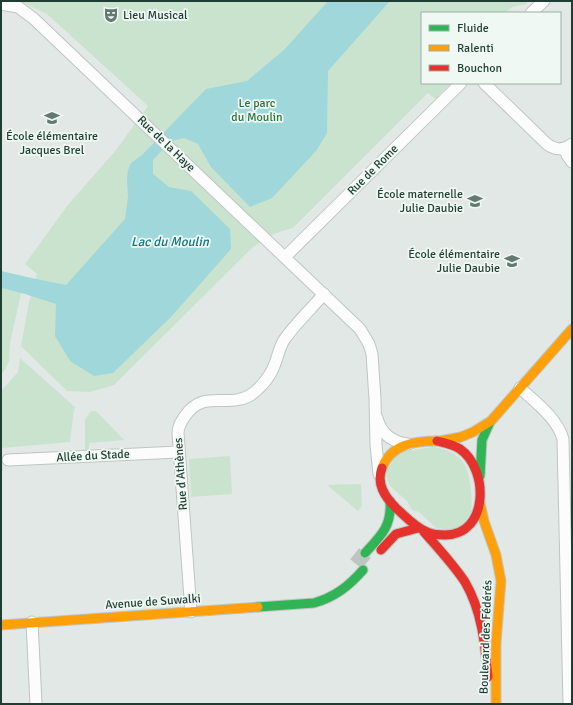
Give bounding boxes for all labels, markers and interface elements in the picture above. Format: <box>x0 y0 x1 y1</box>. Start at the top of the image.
theatre icon: Lieu Musical <box>102 6 120 24</box>
place label: Lieu Musical <box>123 8 188 23</box>
legend <box>421 12 561 84</box>
text: Fluide <box>457 21 489 36</box>
text: Ralenti <box>457 41 494 56</box>
text: Bouchon <box>457 61 502 76</box>
park label: Le parc du Moulin <box>231 96 283 125</box>
school or university icon: École élémentaire Jacques Brel <box>43 109 61 127</box>
street label: Rue de la Haye <box>134 113 198 175</box>
place label: École élémentaire Jacques Brel <box>6 129 98 158</box>
street label: Rue de Rome <box>344 141 402 199</box>
place label: École maternelle Julie Daubie <box>377 187 463 216</box>
school or university icon: École maternelle Julie Daubie <box>466 192 484 210</box>
water label: Lac du Moulin <box>131 234 210 250</box>
place label: École élémentaire Julie Daubie <box>408 247 500 276</box>
school or university icon: École élémentaire Julie Daubie <box>503 252 521 270</box>
street label: Rue d'Athènes <box>171 437 191 511</box>
street label: Allée du Stade <box>56 447 130 465</box>
street label: Boulevard des Fédérés <box>477 580 495 694</box>
street label: Avenue de Suwalki <box>105 591 201 613</box>

